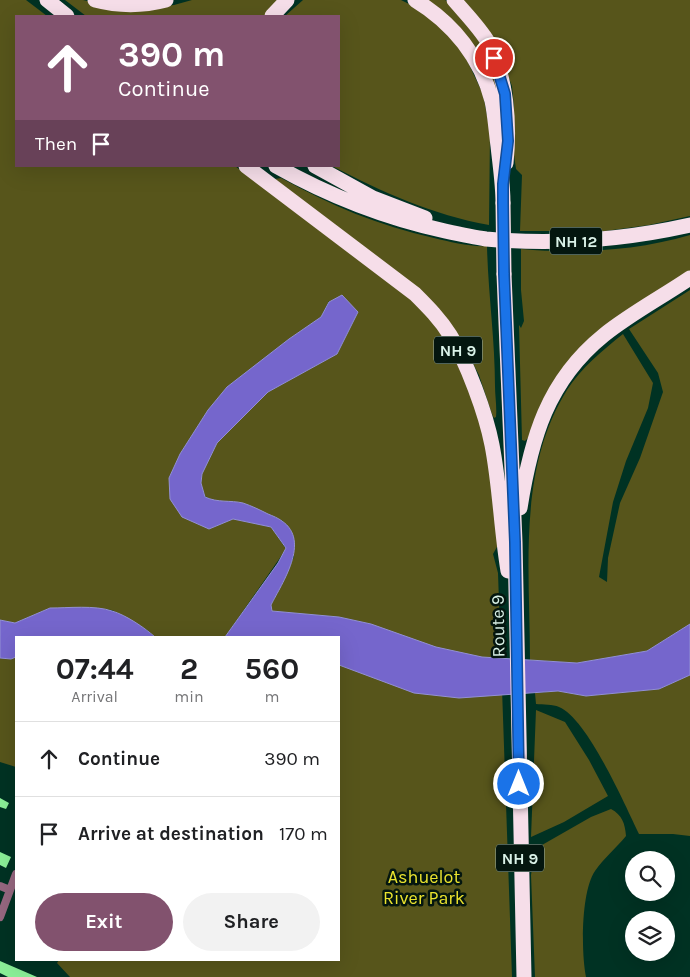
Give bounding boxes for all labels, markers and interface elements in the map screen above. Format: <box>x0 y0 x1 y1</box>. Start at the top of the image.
text: 390 m <box>118 34 225 75</box>
icon: ahead <box>35 35 100 100</box>
pin <box>473 37 515 79</box>
icon: arrive <box>480 44 508 72</box>
text: Continue <box>118 76 210 102</box>
icon: arrive <box>87 130 115 158</box>
text: Then <box>35 133 77 155</box>
road number: NH 12 <box>550 228 602 255</box>
road number: NH 9 <box>434 336 482 364</box>
street label: Route 9 <box>486 595 510 657</box>
text: 07:44 <box>56 651 134 687</box>
text: 2 <box>180 651 198 687</box>
text: 560 <box>245 651 299 687</box>
text: Arrival <box>71 687 118 706</box>
text: min <box>174 687 204 706</box>
text: m <box>264 687 279 706</box>
icon: ahead <box>35 745 63 773</box>
text: Continue <box>78 748 160 770</box>
text: 390 m <box>264 748 320 770</box>
position arrow <box>492 757 544 809</box>
icon: arrive <box>35 820 63 848</box>
text: Arrive at destination <box>78 823 264 845</box>
text: 170 m <box>279 823 328 845</box>
road number: NH 9 <box>496 844 544 871</box>
map controls <box>625 851 675 961</box>
button: search <box>625 851 675 901</box>
park label: Ashuelot River Park <box>383 866 465 909</box>
button: Exit <box>35 893 173 951</box>
button: Share <box>183 893 320 951</box>
button: layers <box>625 911 675 961</box>

